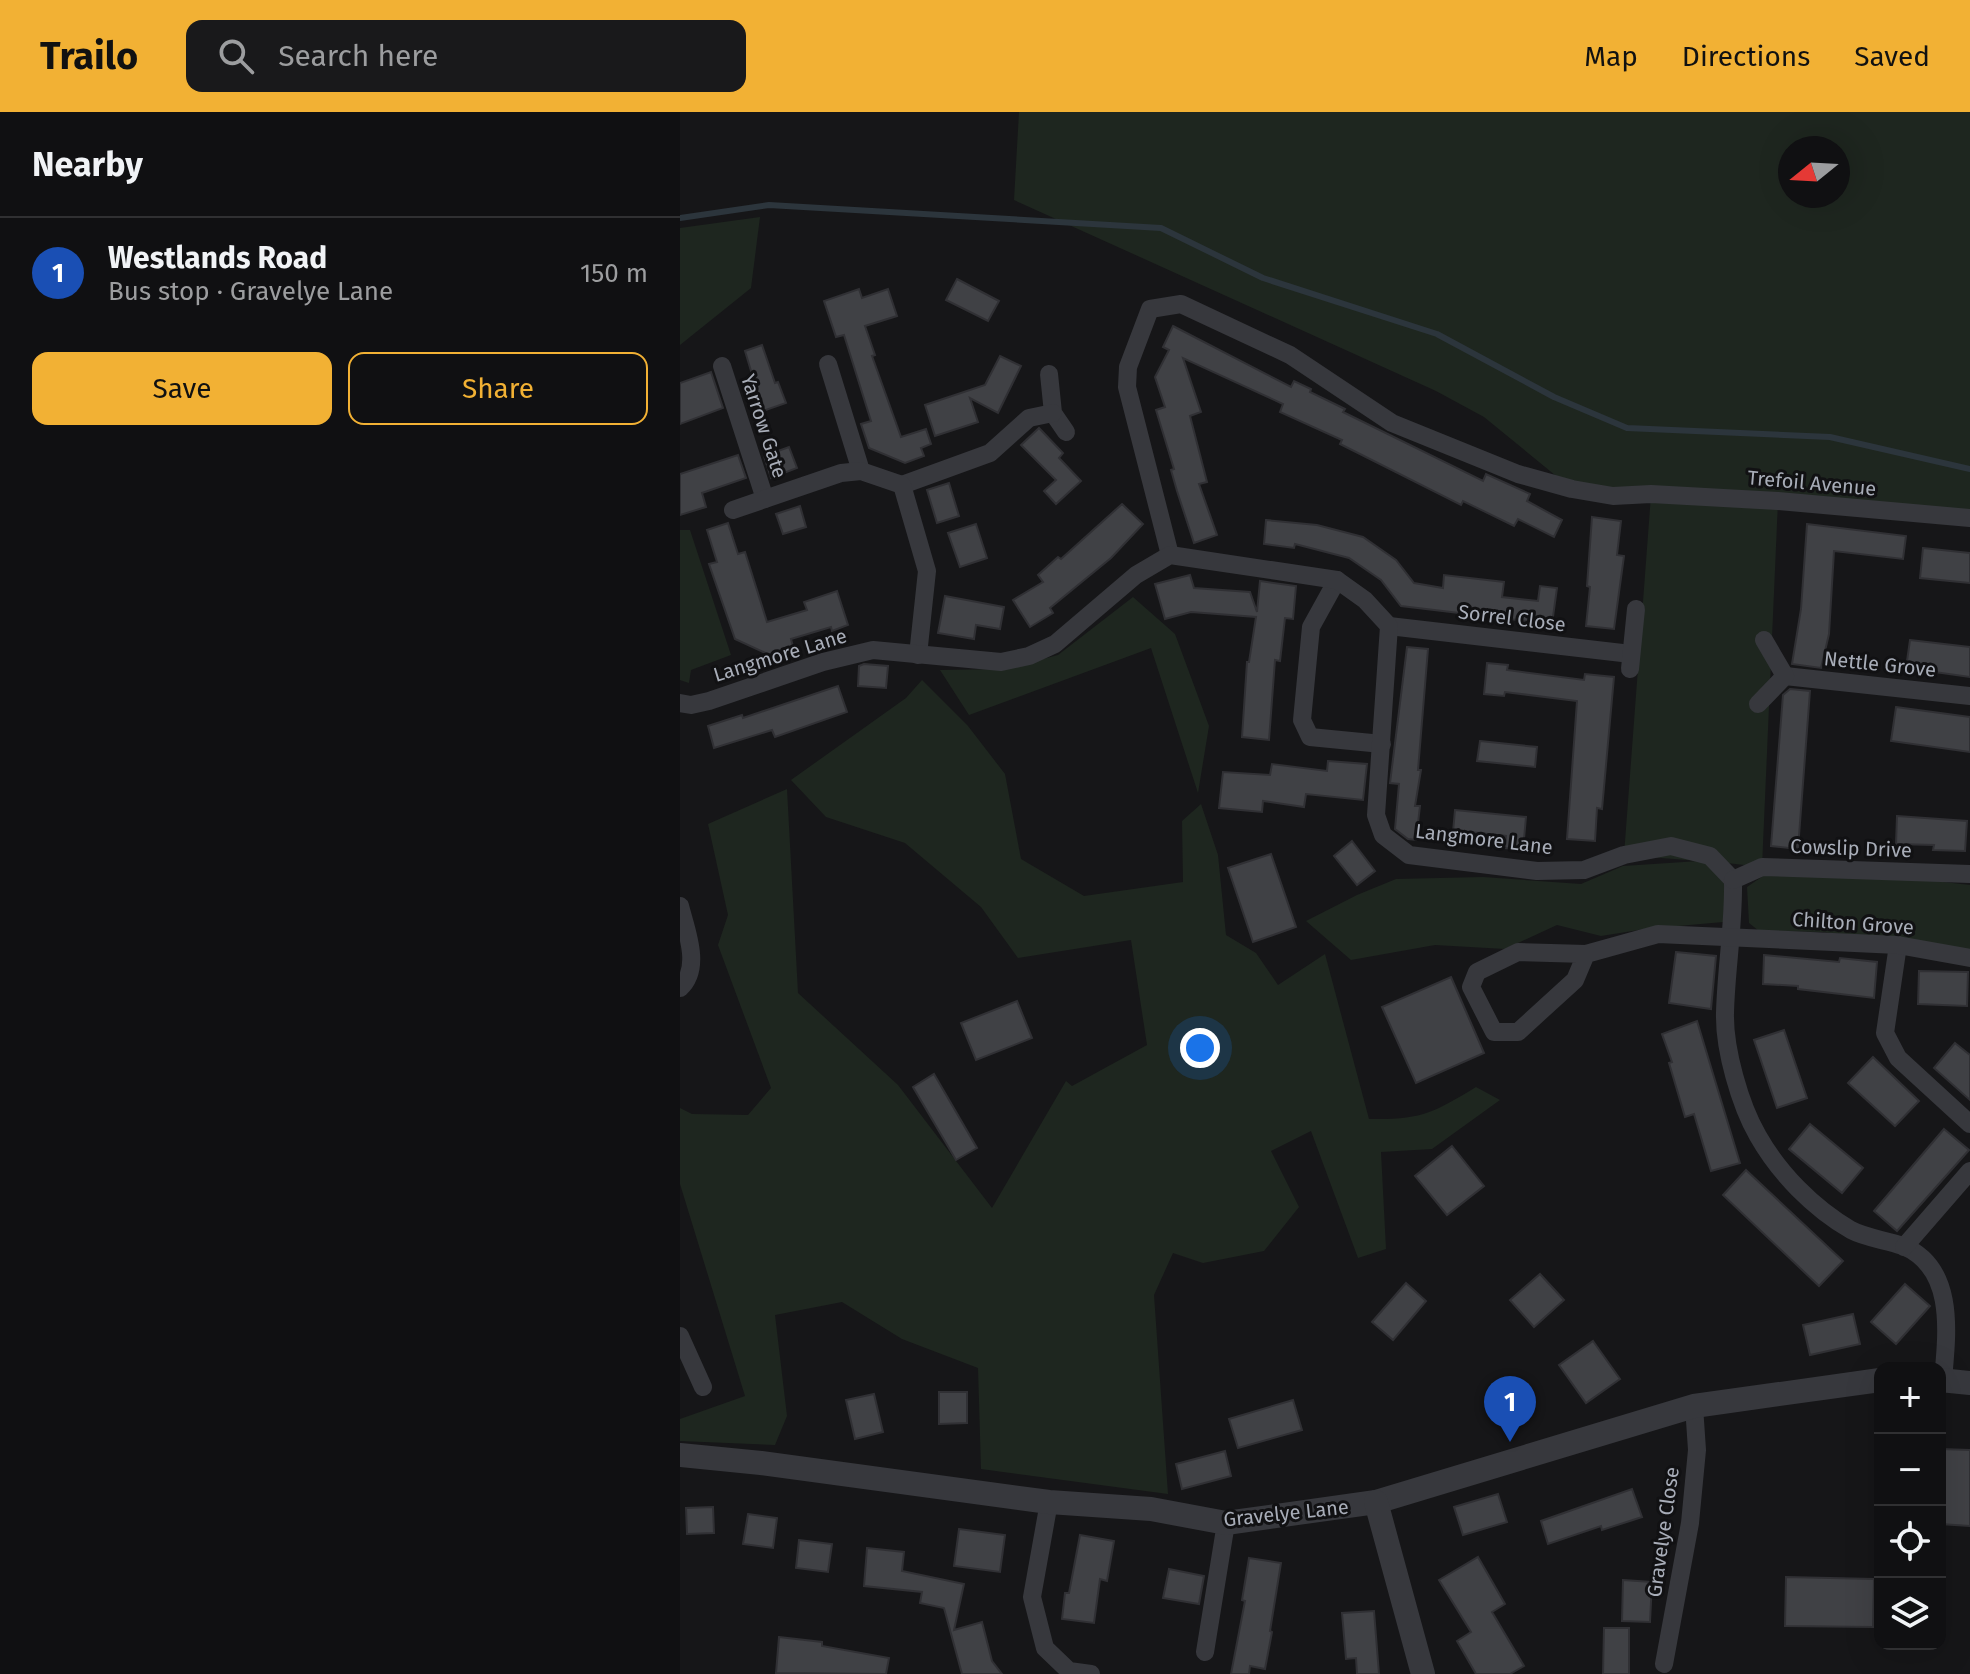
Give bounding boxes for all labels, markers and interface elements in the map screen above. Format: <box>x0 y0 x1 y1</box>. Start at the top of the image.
search box <box>186 20 746 92</box>
text: Trailo <box>40 33 138 79</box>
icon: search <box>214 34 258 78</box>
text: Search here <box>278 38 438 74</box>
text: Map <box>1584 40 1638 73</box>
text: Directions <box>1682 40 1810 73</box>
text: Saved <box>1854 40 1930 73</box>
north arrow <box>1778 136 1850 208</box>
text: Nearby <box>32 144 143 185</box>
text: Westlands Road <box>108 240 327 276</box>
text: 1 <box>52 258 64 289</box>
text: 150 m <box>580 258 648 289</box>
text: Bus stop · Gravelye Lane <box>108 276 393 307</box>
button: Save <box>32 352 332 425</box>
button: Share <box>348 352 648 425</box>
street label: Yarrow Gate <box>736 371 792 481</box>
street label: Trefoil Avenue <box>1747 465 1877 501</box>
street label: Sorrel Close <box>1457 599 1567 637</box>
street label: Langmore Lane <box>710 623 850 687</box>
street label: Nettle Grove <box>1823 646 1937 682</box>
street label: Langmore Lane <box>1414 819 1554 859</box>
street label: Cowslip Drive <box>1790 834 1912 862</box>
street label: Chilton Grove <box>1791 907 1915 939</box>
your location <box>1180 1028 1220 1068</box>
map controls <box>1874 1362 1946 1650</box>
button: + <box>1874 1362 1946 1434</box>
pin: 1 <box>1484 1376 1536 1442</box>
button: − <box>1874 1434 1946 1506</box>
street label: Gravelye Close <box>1642 1465 1684 1599</box>
street label: Gravelye Lane <box>1222 1494 1350 1532</box>
button: locate <box>1874 1506 1946 1578</box>
button: layers <box>1874 1578 1946 1650</box>

